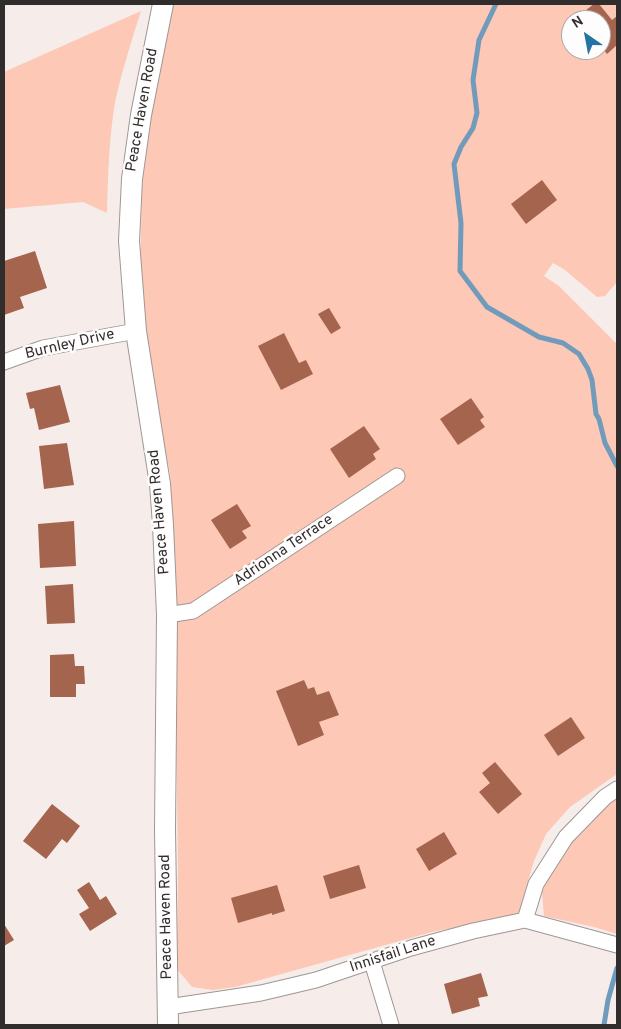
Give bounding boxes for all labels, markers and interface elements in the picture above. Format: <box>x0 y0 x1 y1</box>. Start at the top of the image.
north arrow <box>561 10 611 60</box>
text: N <box>569 13 587 33</box>
street label: Peace Haven Road <box>123 47 163 173</box>
street label: Burnley Drive <box>24 326 116 364</box>
street label: Peace Haven Road <box>146 449 174 575</box>
street label: Adrionna Terrace <box>231 511 337 591</box>
street label: Peace Haven Road <box>157 854 177 980</box>
street label: Innisfail Lane <box>348 933 438 977</box>

